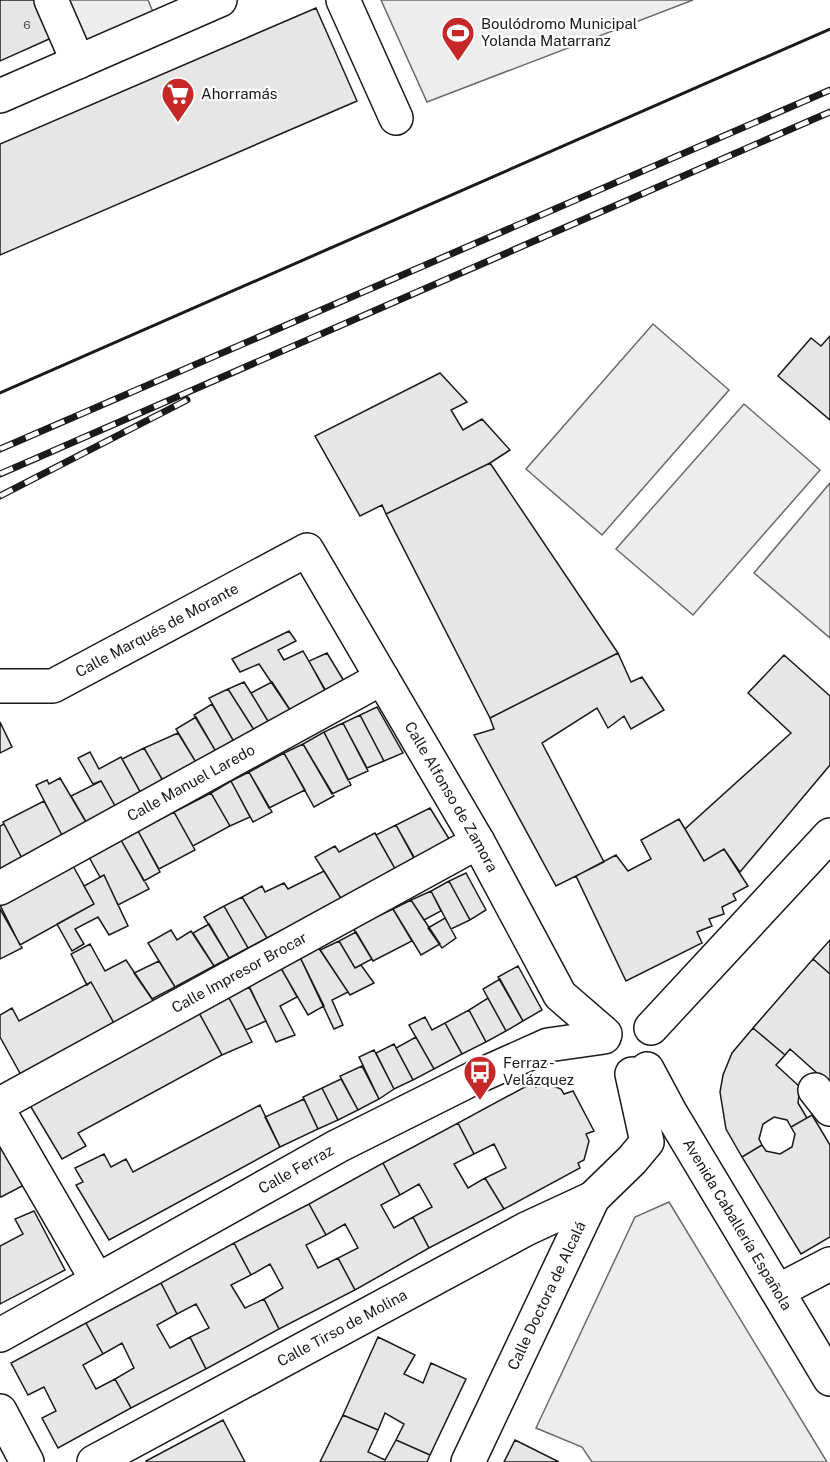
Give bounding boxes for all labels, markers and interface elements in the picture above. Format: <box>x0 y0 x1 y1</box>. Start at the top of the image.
sports icon: Boulódromo Municipal Yolanda Matarranz <box>440 15 476 62</box>
place label: Boulódromo Municipal Yolanda Matarranz <box>481 15 637 49</box>
house number: 6 <box>23 18 31 32</box>
supermarket icon: Ahorramás <box>160 76 196 123</box>
place label: Ahorramás <box>201 85 277 102</box>
street label: Calle Marqués de Morante <box>72 579 241 680</box>
street label: Calle Alfonso de Zamora <box>401 719 501 875</box>
street label: Calle Manuel Laredo <box>124 741 258 824</box>
street label: Calle Impresor Brocar <box>169 928 310 1016</box>
bus stop icon: Ferraz - Velázquez <box>462 1054 498 1101</box>
place label: Ferraz - Velázquez <box>503 1054 574 1088</box>
street label: Avenida Caballería Española <box>680 1135 796 1313</box>
street label: Calle Ferraz <box>255 1141 336 1197</box>
street label: Calle Doctora de Alcalá <box>504 1219 589 1372</box>
street label: Calle Tirso de Molina <box>274 1286 410 1370</box>

